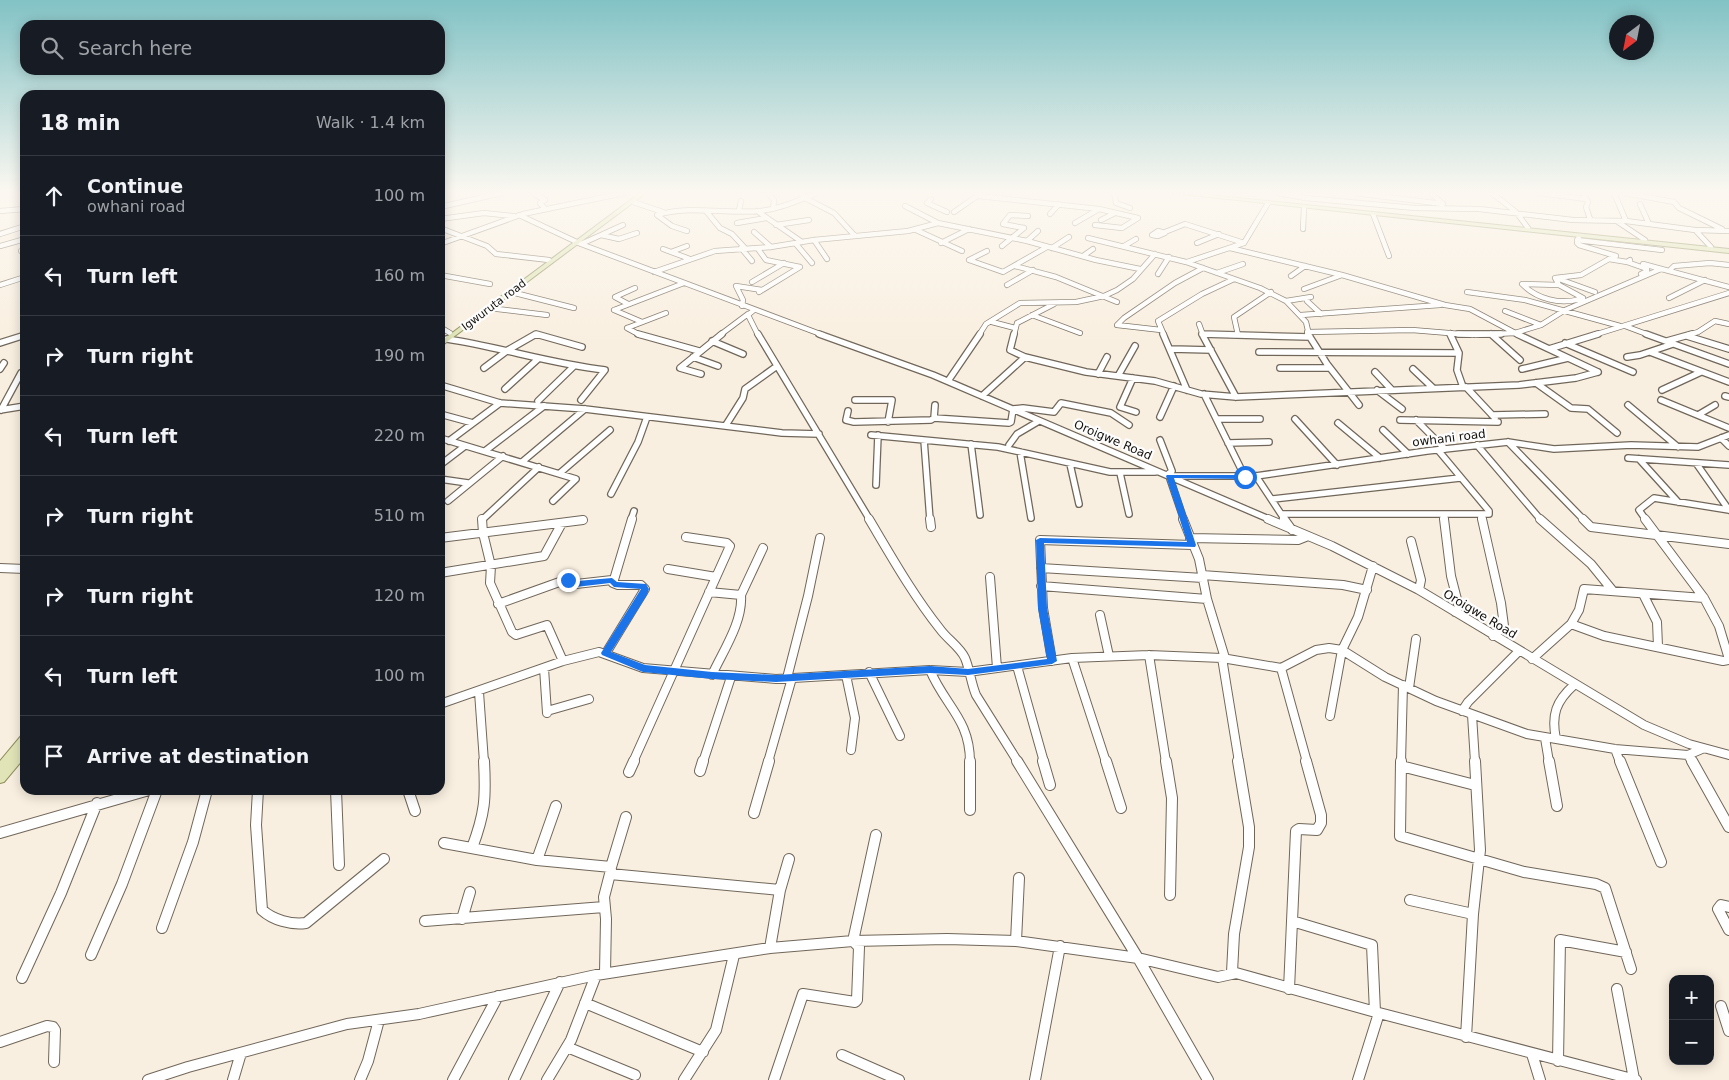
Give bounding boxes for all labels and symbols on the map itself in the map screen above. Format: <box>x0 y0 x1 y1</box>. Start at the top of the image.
north arrow <box>1609 15 1654 60</box>
street label: Igwuruta road <box>459 277 529 333</box>
street label: Oroigwe Road <box>1072 417 1154 463</box>
street label: owhani road <box>1411 427 1487 449</box>
route start <box>1234 466 1257 489</box>
route end <box>557 569 580 592</box>
street label: Oroigwe Road <box>1441 586 1519 642</box>

